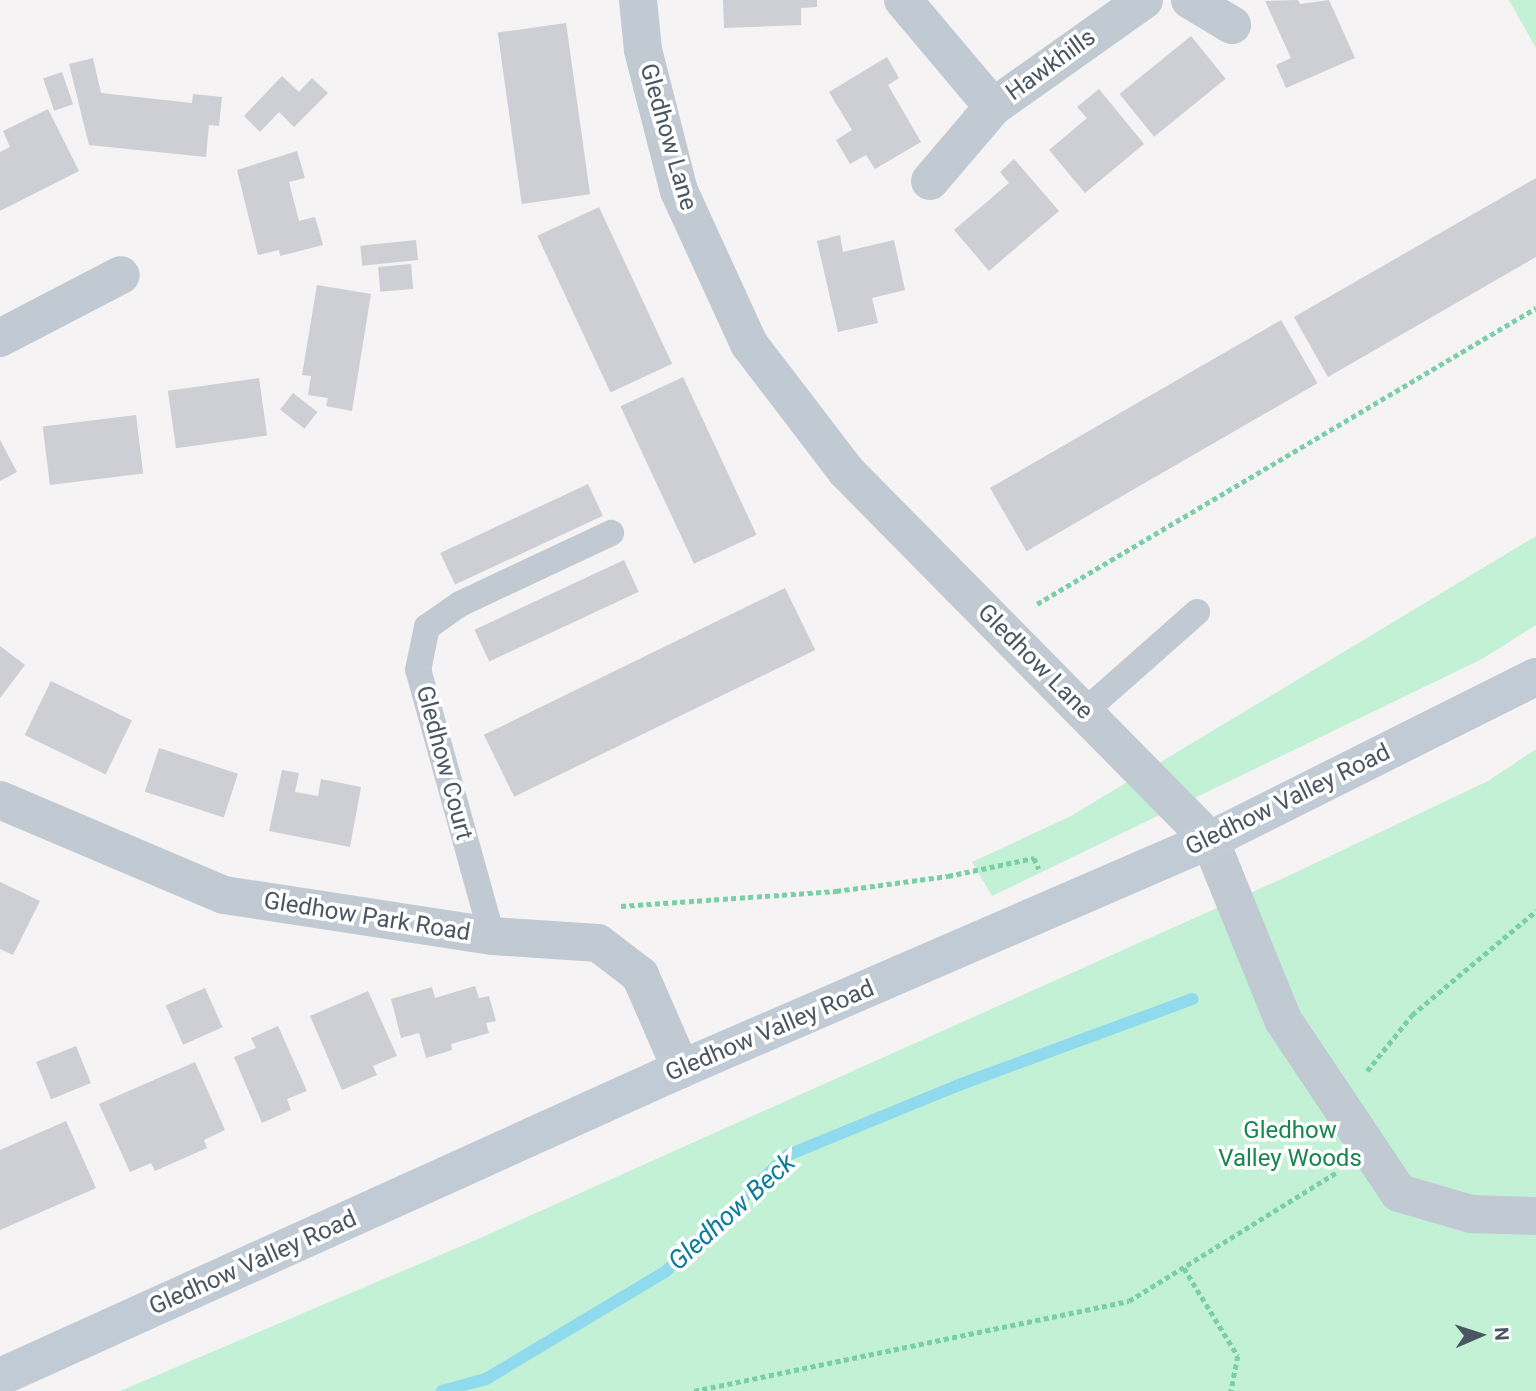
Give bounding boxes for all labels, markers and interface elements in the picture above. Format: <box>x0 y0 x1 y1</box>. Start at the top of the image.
street label: Hawkhills <box>1001 23 1101 107</box>
street label: Gledhow Lane <box>633 60 703 214</box>
street label: Gledhow Lane <box>971 598 1099 726</box>
street label: Gledhow Court <box>410 683 478 843</box>
street label: Gledhow Valley Road <box>1181 738 1395 862</box>
street label: Gledhow Park Road <box>262 886 472 948</box>
street label: Gledhow Valley Road <box>661 974 879 1088</box>
park label: Gledhow Valley Woods <box>1218 1117 1362 1173</box>
water label: Gledhow Beck <box>662 1147 802 1277</box>
street label: Gledhow Valley Road <box>145 1204 361 1322</box>
north arrow <box>1445 1300 1515 1370</box>
text: N <box>1490 1327 1513 1341</box>

